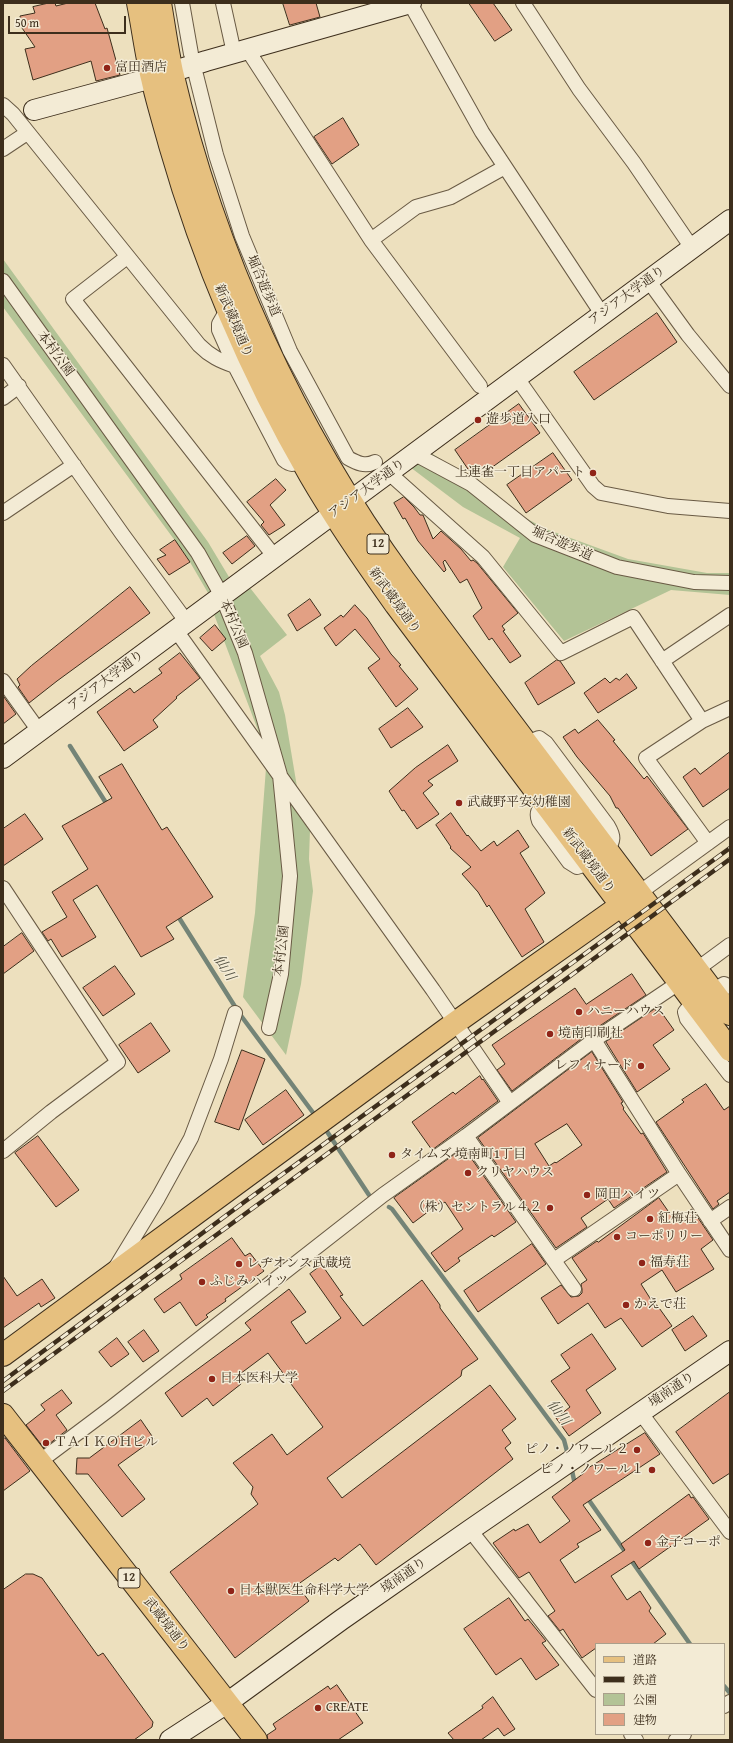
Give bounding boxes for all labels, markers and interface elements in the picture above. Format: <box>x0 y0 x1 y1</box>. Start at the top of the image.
scale bar <box>10 8 128 34</box>
text: 50 m <box>15 14 39 31</box>
place label: 富田酒店 <box>115 60 167 76</box>
marker: 富田酒店 <box>102 63 112 73</box>
street label: 堀合遊歩道 <box>243 253 283 319</box>
street label: アジア大学通り <box>586 263 668 329</box>
street label: 新武蔵境通り <box>211 282 255 360</box>
street label: 本村公園 <box>33 328 77 380</box>
place label: 遊歩道入口 <box>486 412 551 428</box>
marker: 遊歩道入口 <box>473 415 483 425</box>
street label: アジア大学通り <box>326 456 408 522</box>
place label: 上連雀一丁目アパート <box>455 465 585 481</box>
marker: 上連雀一丁目アパート <box>588 468 598 478</box>
street label: 堀合遊歩道 <box>529 524 595 564</box>
road number: 12 <box>367 534 389 554</box>
street label: 新武蔵境通り <box>365 565 423 637</box>
street label: 本村公園 <box>216 597 250 651</box>
street label: アジア大学通り <box>65 647 147 715</box>
place label: 武蔵野平安幼稚園 <box>467 795 571 811</box>
marker: 武蔵野平安幼稚園 <box>454 798 464 808</box>
street label: 新武蔵境通り <box>558 825 618 897</box>
street label: 本村公園 <box>271 924 293 978</box>
water label: 仙川 <box>209 952 239 984</box>
place label: ハニーハウス <box>587 1004 665 1020</box>
marker: ハニーハウス <box>574 1007 584 1017</box>
place label: 境南印刷社 <box>558 1026 623 1042</box>
marker: 境南印刷社 <box>545 1029 555 1039</box>
place label: レフィナード <box>555 1058 633 1074</box>
marker: レフィナード <box>636 1061 646 1071</box>
place label: タイムズ 境南町1丁目 <box>400 1147 526 1163</box>
marker: タイムズ 境南町1丁目 <box>387 1150 397 1160</box>
place label: クリヤハウス <box>476 1165 554 1181</box>
marker: クリヤハウス <box>463 1168 473 1178</box>
place label: 岡田ハイツ <box>595 1187 660 1203</box>
marker: 岡田ハイツ <box>582 1190 592 1200</box>
place label: （株）セントラル４２ <box>412 1200 542 1216</box>
marker: （株）セントラル４２ <box>545 1203 555 1213</box>
place label: 紅梅荘 <box>658 1211 697 1227</box>
marker: 紅梅荘 <box>645 1214 655 1224</box>
place label: コーポリリー <box>625 1229 703 1245</box>
marker: コーポリリー <box>612 1232 622 1242</box>
place label: 福寿荘 <box>650 1255 689 1271</box>
place label: レヂオンス武蔵境 <box>247 1256 351 1272</box>
marker: 福寿荘 <box>637 1258 647 1268</box>
marker: レヂオンス武蔵境 <box>234 1259 244 1269</box>
place label: ふじみハイツ <box>210 1274 288 1290</box>
marker: ふじみハイツ <box>197 1277 207 1287</box>
place label: かえで荘 <box>634 1297 686 1313</box>
marker: かえで荘 <box>621 1300 631 1310</box>
street label: 境南通り <box>646 1369 698 1411</box>
place label: 日本医科大学 <box>220 1371 298 1387</box>
marker: 日本医科大学 <box>207 1374 217 1384</box>
water label: 仙川 <box>543 1397 573 1429</box>
place label: ＴＡＩＫＯＨビル <box>54 1435 158 1451</box>
marker: ＴＡＩＫＯＨビル <box>41 1438 51 1448</box>
place label: ピノ・ノワール２ <box>525 1442 629 1458</box>
marker: ピノ・ノワール２ <box>632 1445 642 1455</box>
place label: ピノ・ノワール１ <box>540 1462 644 1478</box>
marker: ピノ・ノワール１ <box>647 1465 657 1475</box>
place label: 金子コーポ <box>656 1535 721 1551</box>
marker: 金子コーポ <box>643 1538 653 1548</box>
street label: 境南通り <box>378 1555 430 1597</box>
road number: 12 <box>118 1568 140 1588</box>
place label: 日本獣医生命科学大学 <box>239 1583 369 1599</box>
marker: 日本獣医生命科学大学 <box>226 1586 236 1596</box>
street label: 武蔵境通り <box>140 1595 192 1655</box>
legend <box>595 1643 725 1735</box>
text: 道路 <box>633 1651 657 1668</box>
text: 鉄道 <box>633 1671 657 1688</box>
text: 公園 <box>633 1691 657 1708</box>
place label: CREATE <box>326 1700 368 1716</box>
marker: CREATE <box>313 1703 323 1713</box>
text: 建物 <box>633 1711 657 1728</box>

